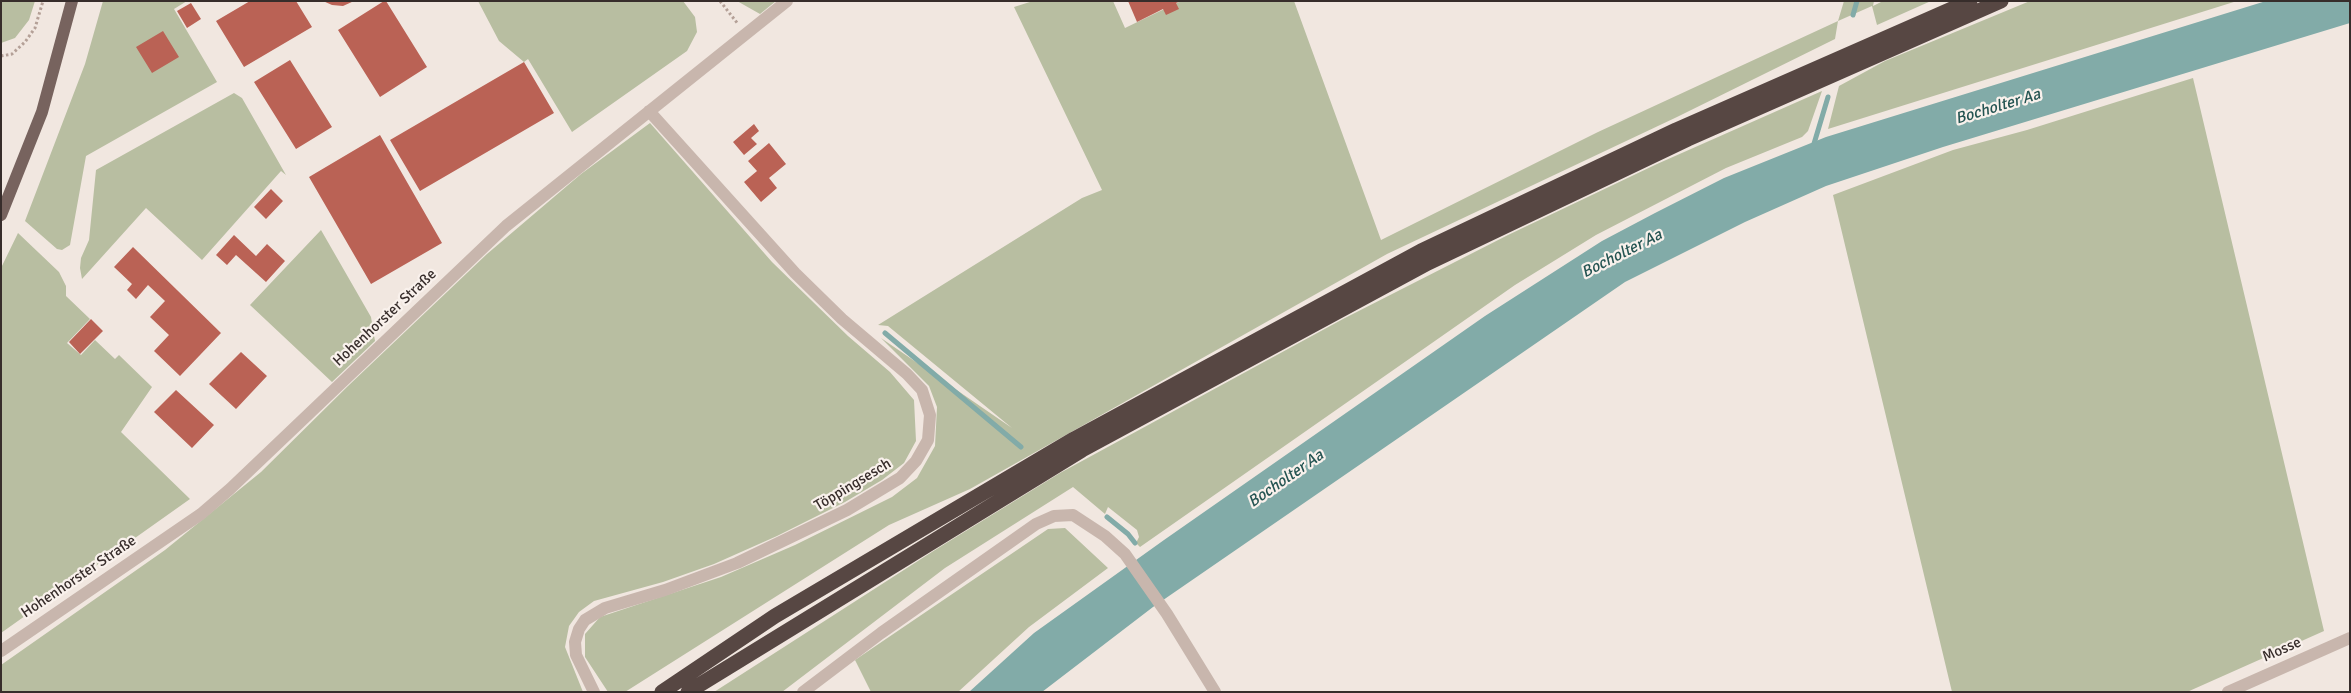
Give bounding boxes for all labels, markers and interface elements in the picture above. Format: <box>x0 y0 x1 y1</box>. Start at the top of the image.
water label: Bocholter Aa <box>1953 85 2043 129</box>
water label: Bocholter Aa <box>1579 226 1665 282</box>
street label: Hohenhorster Straße <box>330 265 440 371</box>
water label: Bocholter Aa <box>1245 446 1327 512</box>
street label: Töppingsesch <box>811 455 895 515</box>
street label: Hohenhorster Straße <box>18 532 140 622</box>
street label: Mosse <box>2260 634 2304 666</box>

